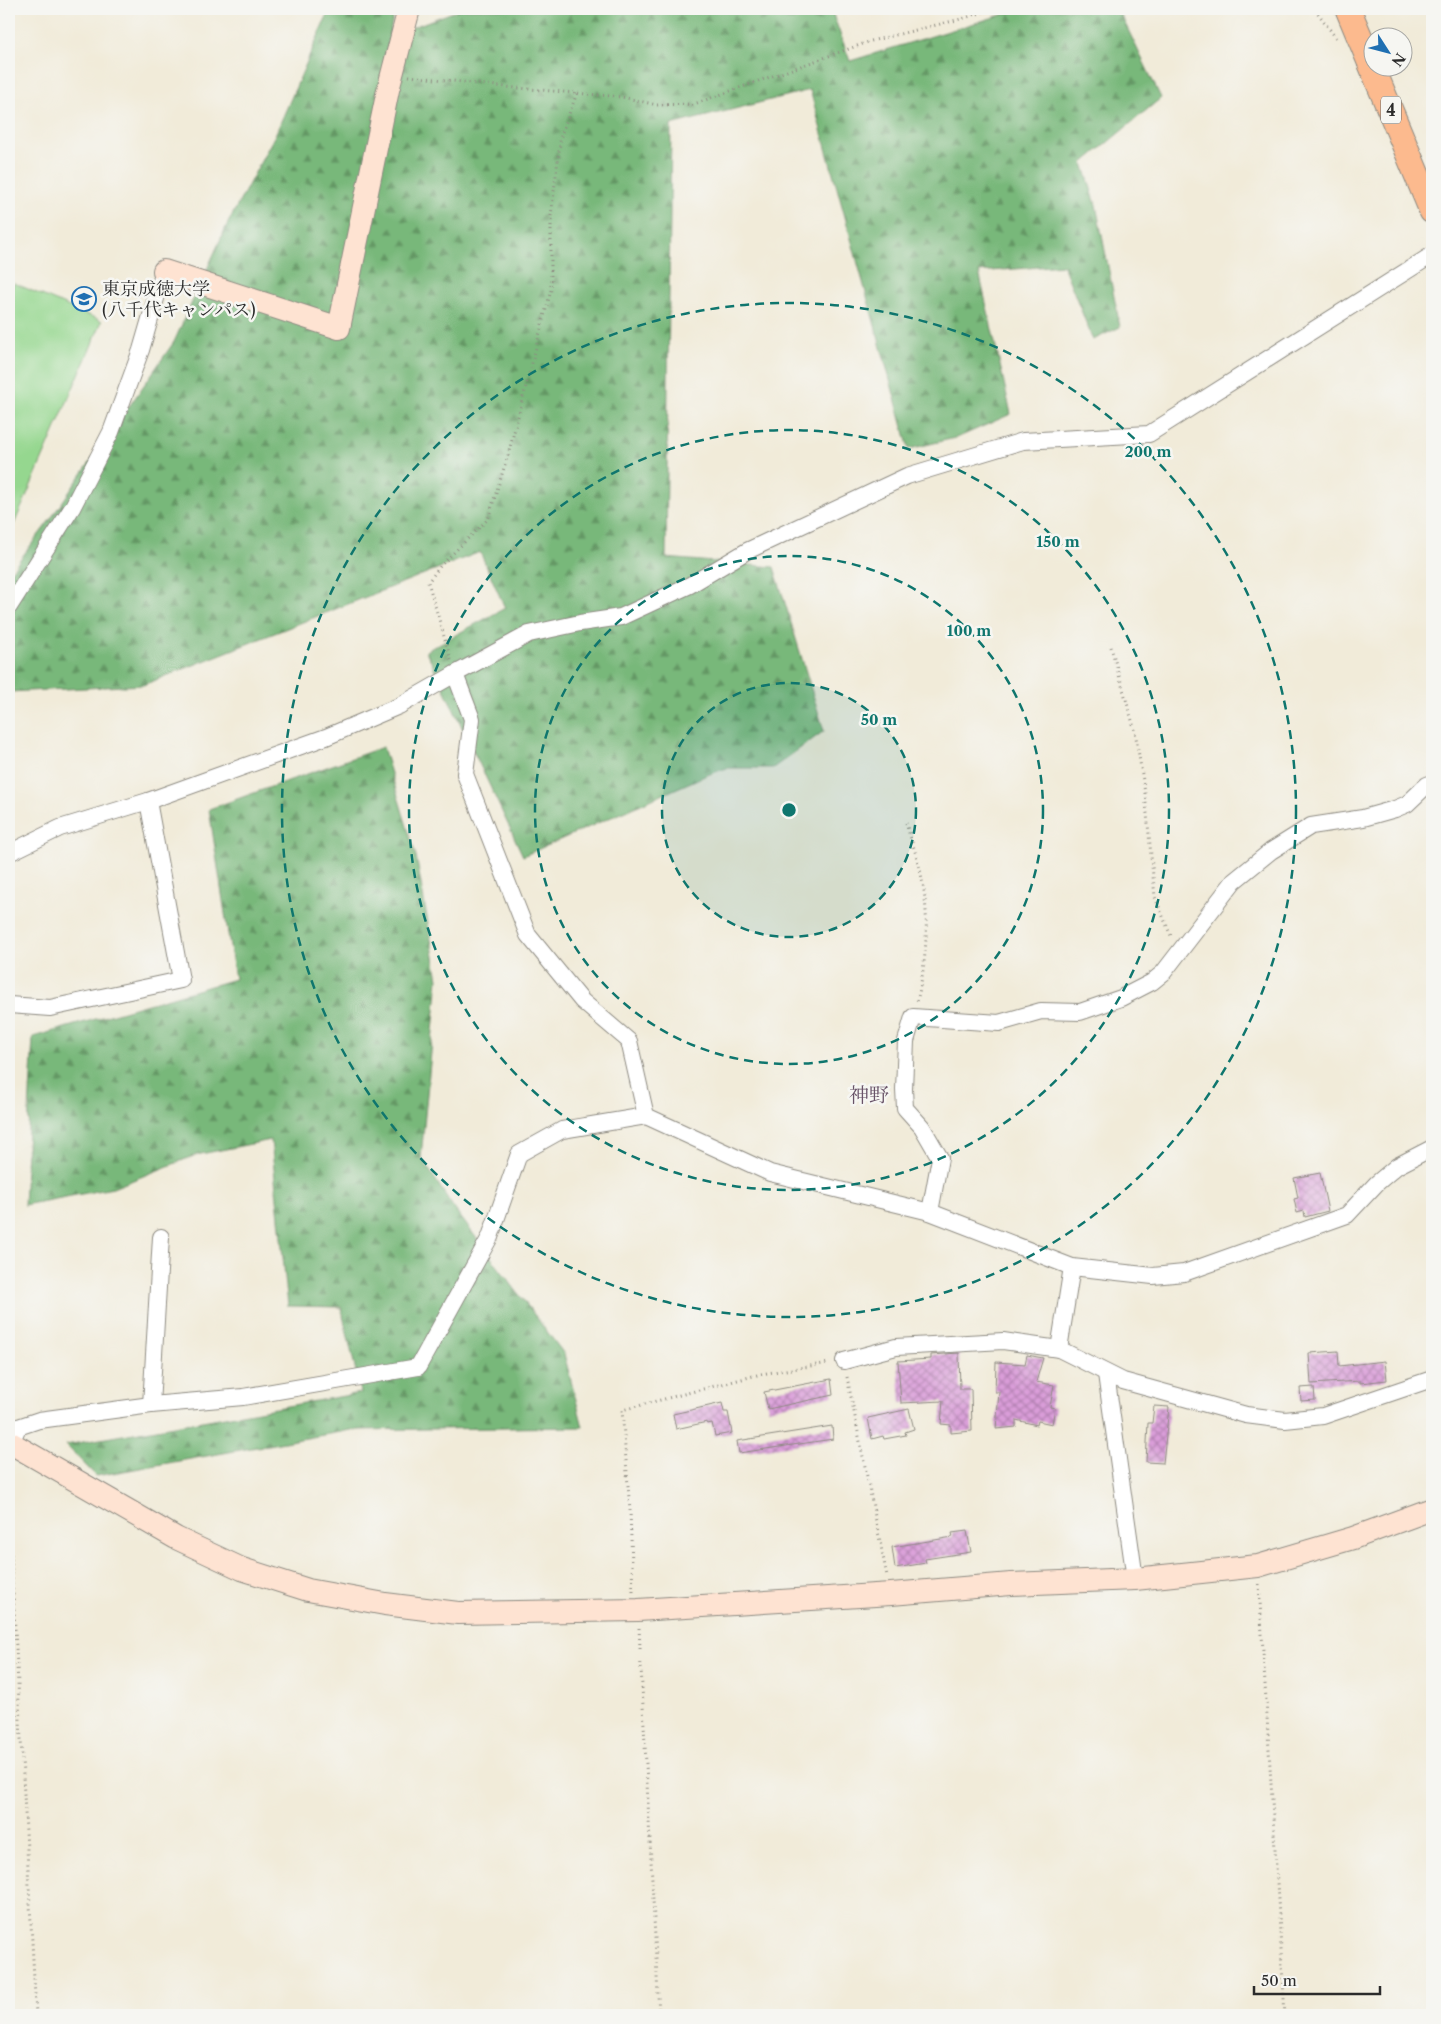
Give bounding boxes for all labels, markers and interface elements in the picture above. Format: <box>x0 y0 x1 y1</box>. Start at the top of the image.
north arrow <box>1364 28 1414 78</box>
text: N <box>1388 49 1409 70</box>
road number: 4 <box>1381 96 1401 124</box>
place label: 東京成徳大学 (八千代キャンパス) <box>102 278 256 321</box>
school or university icon: 東京成徳大学 (八千代キャンパス) <box>71 286 97 312</box>
text: 200 m <box>1125 442 1171 461</box>
text: 150 m <box>1036 532 1080 551</box>
text: 100 m <box>947 621 991 640</box>
text: 50 m <box>861 710 897 729</box>
centre of rings <box>780 801 798 819</box>
district label: 神野 <box>849 1083 889 1107</box>
scale bar <box>1254 1964 1380 1996</box>
text: 50 m <box>1261 1971 1297 1990</box>

